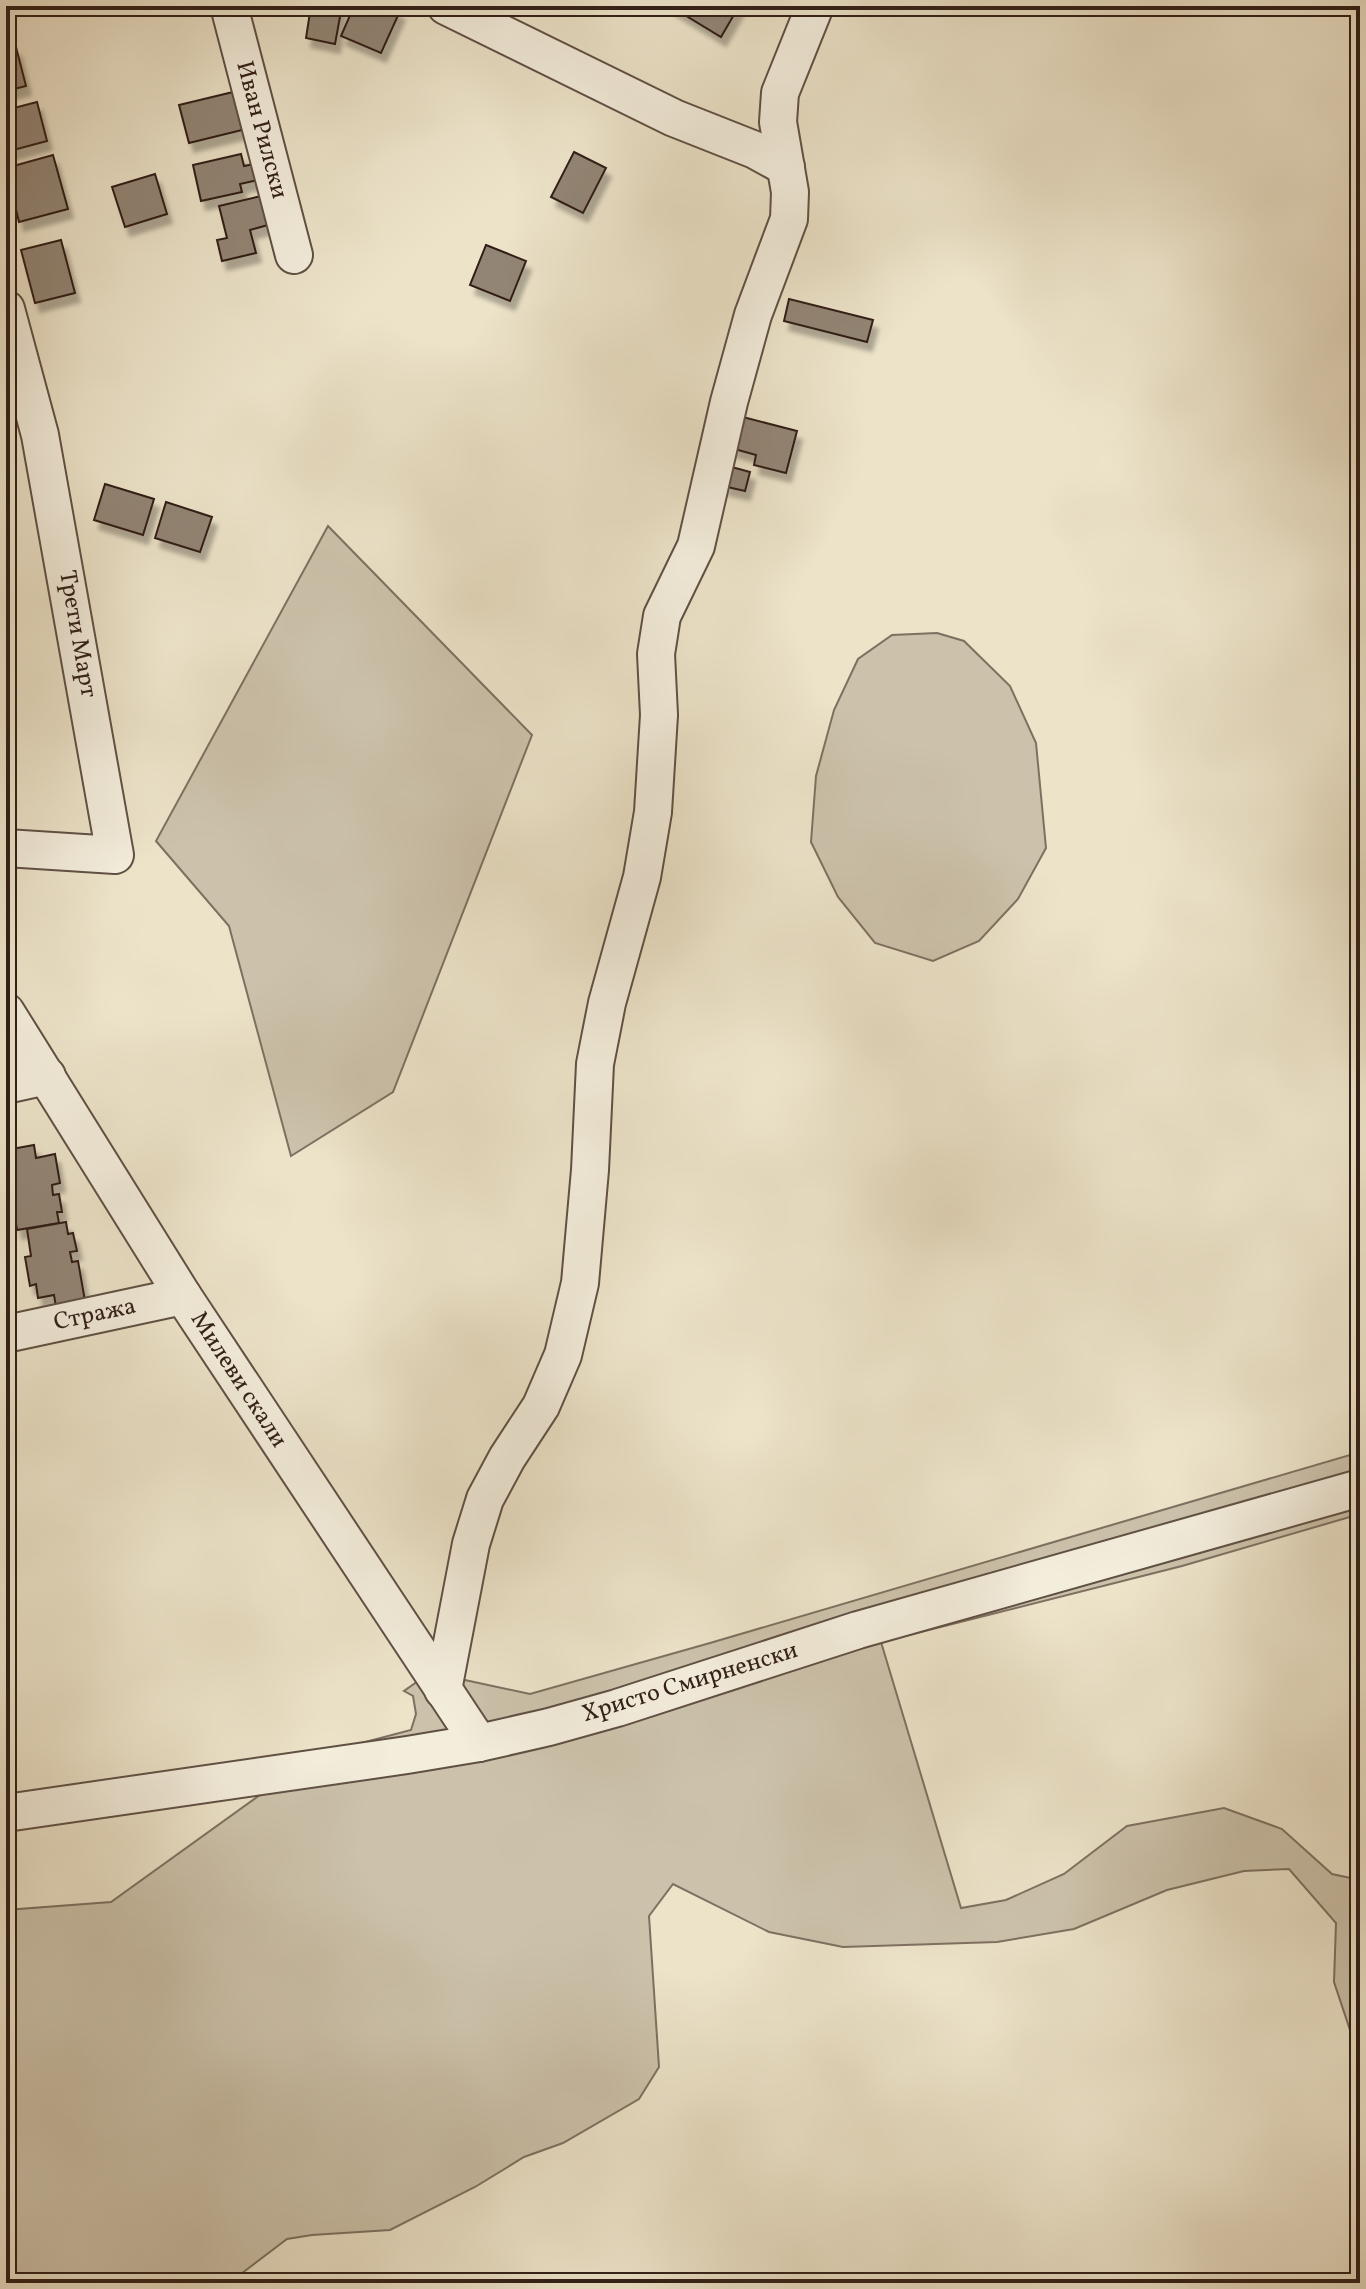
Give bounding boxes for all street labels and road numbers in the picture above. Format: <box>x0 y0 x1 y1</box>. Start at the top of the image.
street label: Иван Рилски <box>226 57 296 203</box>
street label: Трети Март <box>49 568 105 700</box>
street label: Стража <box>51 1290 139 1340</box>
street label: Милеви скали <box>181 1305 295 1455</box>
street label: Христо Смирненски <box>578 1634 802 1732</box>

